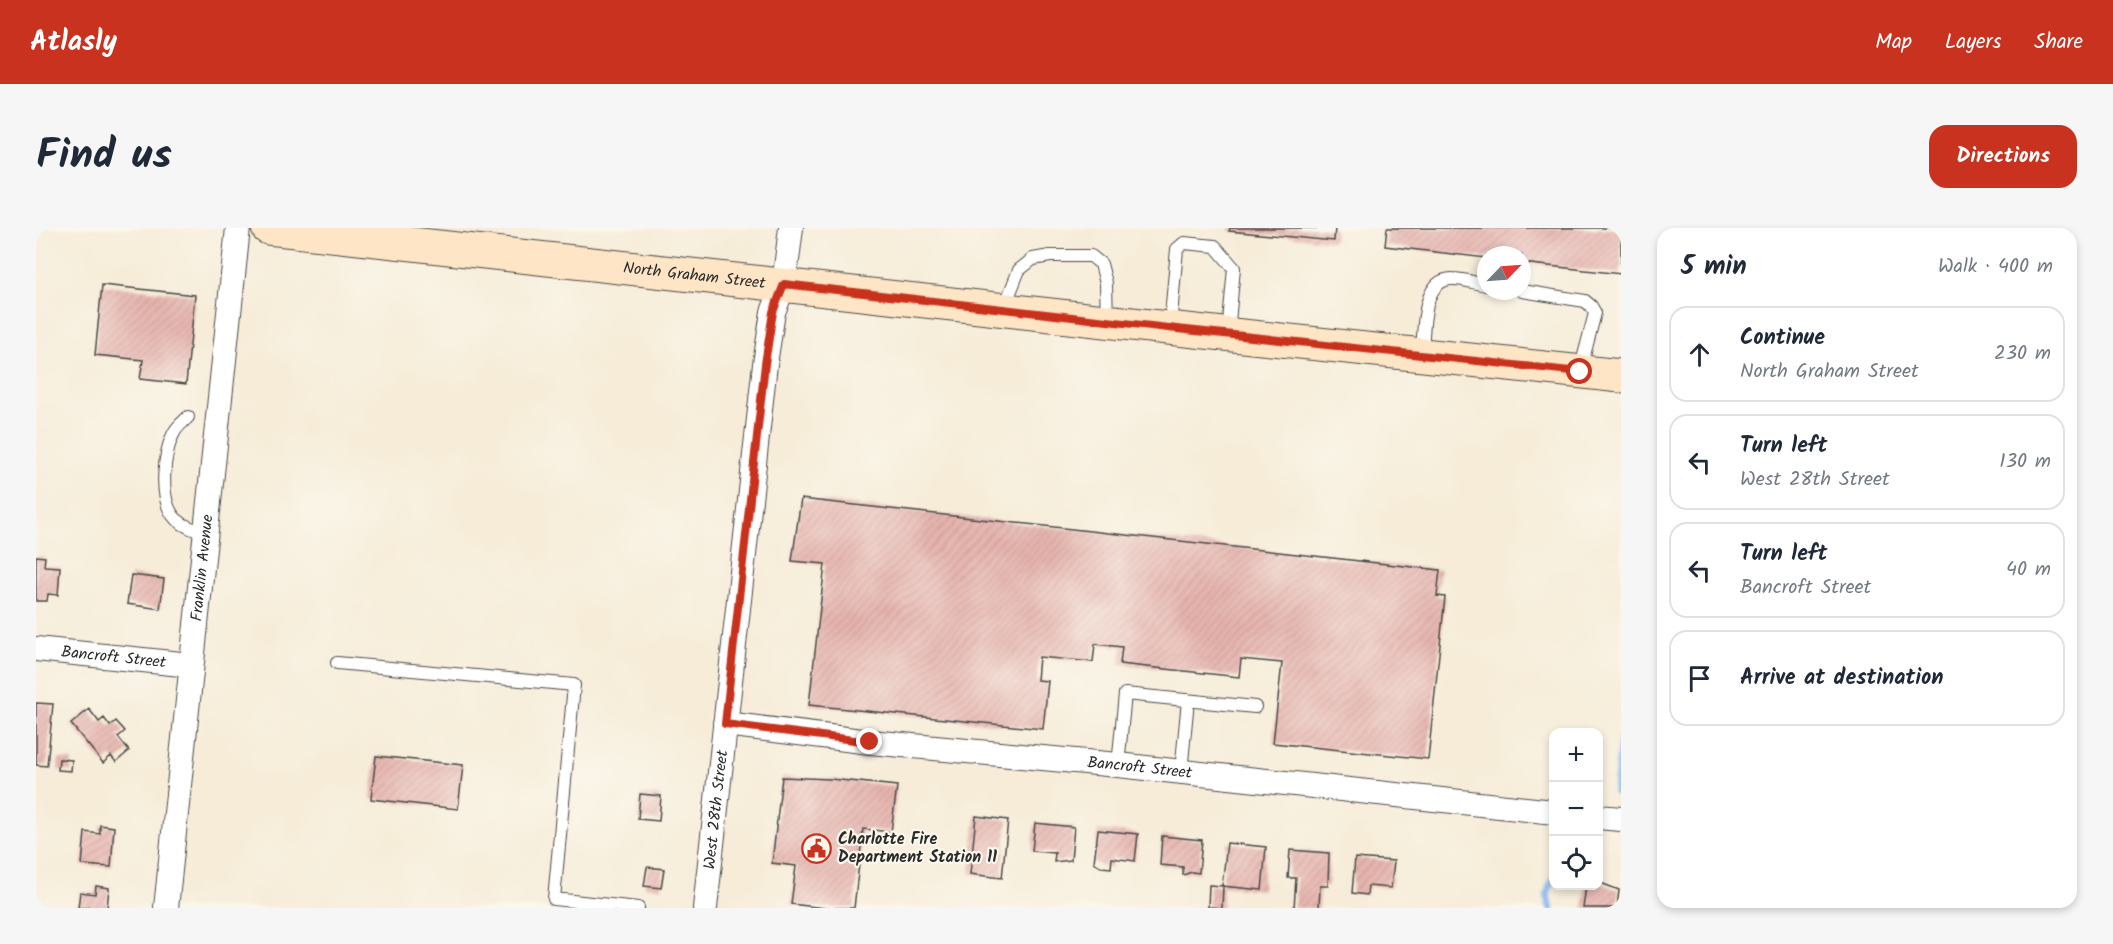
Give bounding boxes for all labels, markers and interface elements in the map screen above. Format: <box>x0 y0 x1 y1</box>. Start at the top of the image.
text: Atlasly <box>30 20 117 65</box>
text: Map <box>1875 26 1912 59</box>
text: Layers <box>1945 26 2001 59</box>
text: Share <box>2034 26 2083 59</box>
text: Find us <box>36 123 172 190</box>
button: Directions <box>1929 125 2077 188</box>
north arrow <box>1477 246 1531 300</box>
text: 5 min <box>1681 246 1747 288</box>
text: Walk · 400 m <box>1938 251 2053 283</box>
street label: North Graham Street <box>622 255 768 296</box>
text: Continue <box>1740 321 1825 356</box>
icon: ahead <box>1683 338 1716 371</box>
text: 230 m <box>1994 338 2051 370</box>
text: North Graham Street <box>1740 356 1919 388</box>
route start <box>1566 358 1592 384</box>
text: Turn left <box>1740 429 1827 464</box>
icon: left <box>1683 446 1716 479</box>
text: 130 m <box>1999 446 2051 478</box>
text: West 28th Street <box>1740 464 1890 496</box>
street label: Franklin Avenue <box>184 513 220 622</box>
text: Turn left <box>1740 537 1827 572</box>
icon: left <box>1683 554 1716 587</box>
text: 40 m <box>2006 554 2051 586</box>
text: Bancroft Street <box>1740 572 1871 604</box>
street label: Bancroft Street <box>60 639 168 675</box>
text: Arrive at destination <box>1740 661 1943 696</box>
icon: arrive <box>1683 662 1716 695</box>
route end <box>856 728 882 754</box>
map controls <box>1549 728 1603 890</box>
button: + <box>1549 728 1603 782</box>
street label: West 28th Street <box>697 748 735 871</box>
street label: Bancroft Street <box>1086 750 1194 785</box>
button: − <box>1549 782 1603 836</box>
place label: Charlotte Fire Department Station 11 <box>838 827 997 870</box>
public building icon: Charlotte Fire Department Station 11 <box>801 832 833 864</box>
button: locate <box>1549 836 1603 890</box>

